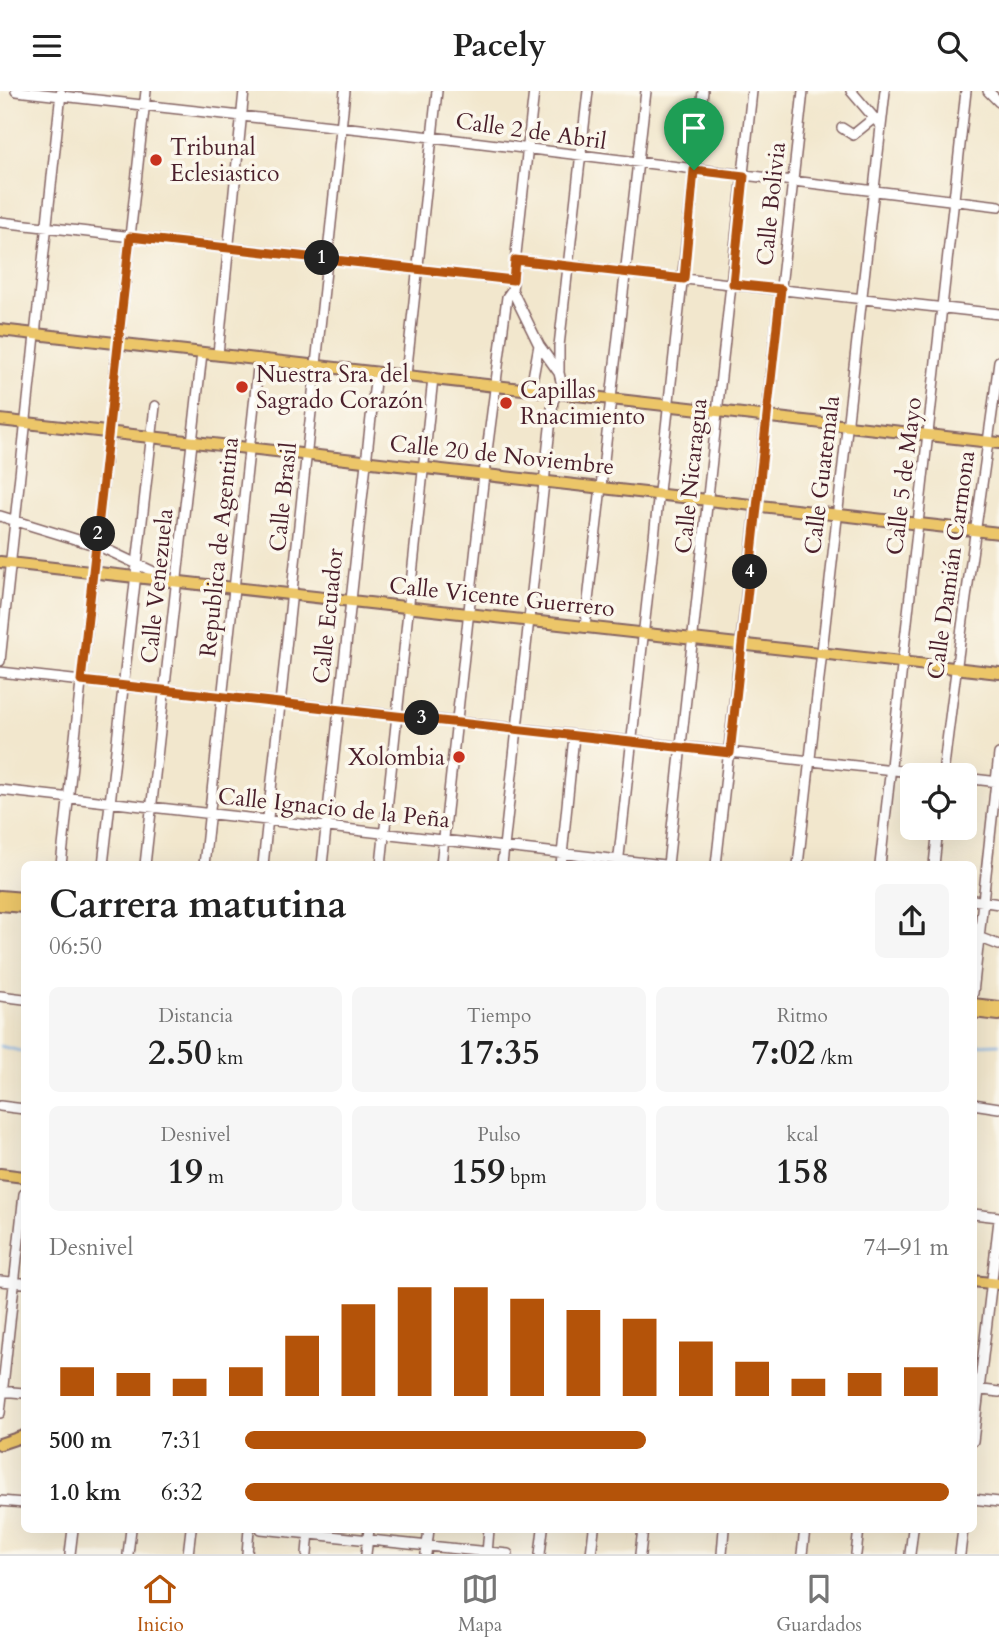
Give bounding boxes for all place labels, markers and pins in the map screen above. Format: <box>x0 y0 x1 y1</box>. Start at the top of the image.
pin <box>664 98 724 170</box>
place label: Tribunal Eclesiastico <box>170 132 279 189</box>
marker: Tribunal Eclesiastico <box>148 152 164 168</box>
pin: 1 <box>304 241 340 275</box>
place label: Nuestra Sra. del Sagrado Corazón <box>256 359 424 416</box>
place label: Capillas Rnacimiento <box>520 375 645 432</box>
marker: Nuestra Sra. del Sagrado Corazón <box>234 379 250 395</box>
marker: Capillas Rnacimiento <box>498 395 514 411</box>
pin: 2 <box>80 517 116 551</box>
pin: 4 <box>732 554 768 589</box>
pin: 3 <box>404 701 440 735</box>
place label: Xolombia <box>348 742 445 773</box>
marker: Xolombia <box>451 749 467 765</box>

